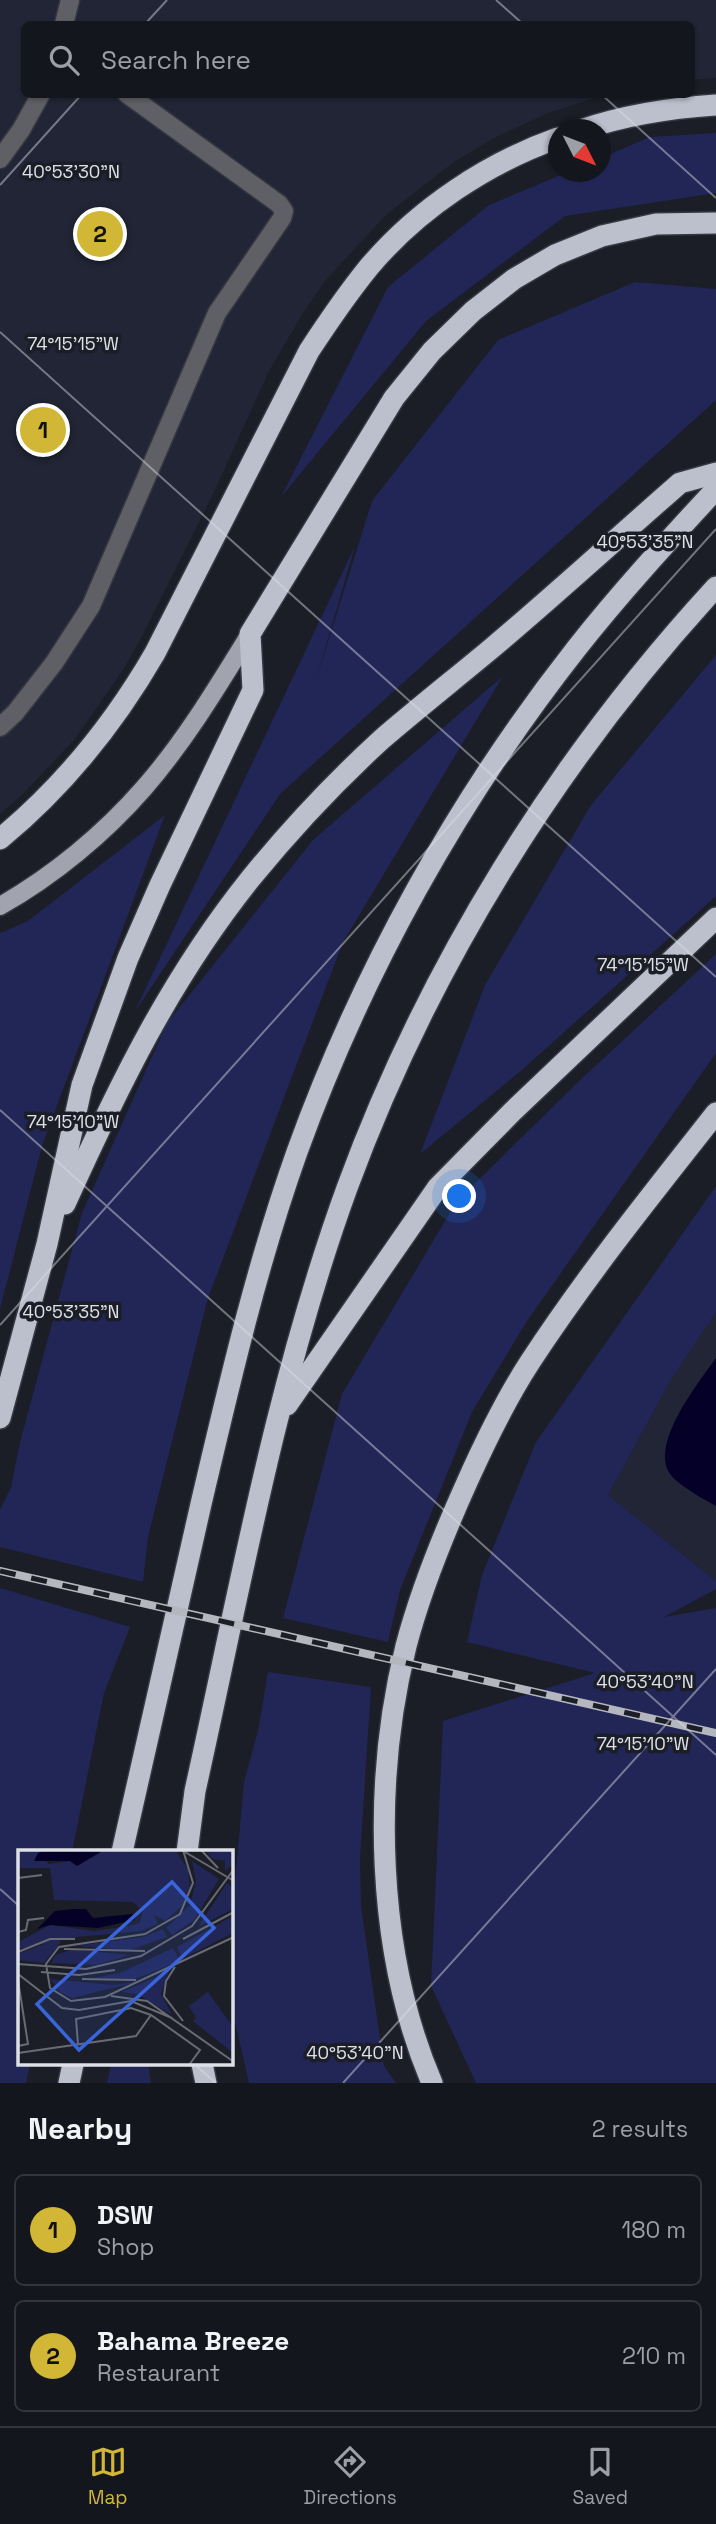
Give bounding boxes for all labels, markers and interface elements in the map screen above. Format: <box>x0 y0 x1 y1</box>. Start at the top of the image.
search box <box>21 21 695 98</box>
icon: search <box>45 41 83 79</box>
text: Search here <box>101 43 251 77</box>
north arrow <box>548 119 611 182</box>
text: 40°53'30"N <box>22 160 120 183</box>
pin: 2 <box>77 208 123 260</box>
text: 74°15'15"W <box>27 332 119 355</box>
pin: 1 <box>20 404 66 456</box>
text: 40°53'35"N <box>596 530 694 553</box>
text: 74°15'15"W <box>597 953 689 976</box>
text: 74°15'10"W <box>27 1110 119 1133</box>
your location <box>442 1179 476 1213</box>
text: 40°53'35"N <box>22 1300 120 1323</box>
text: 40°53'40"N <box>596 1670 694 1693</box>
text: 74°15'10"W <box>597 1732 689 1755</box>
inset map <box>18 1850 233 2066</box>
text: 40°53'40"N <box>306 2041 404 2064</box>
text: Nearby <box>28 2109 132 2148</box>
text: 2 results <box>592 2114 688 2144</box>
text: DSW <box>97 2198 153 2232</box>
text: 1 <box>48 2215 58 2245</box>
text: 180 m <box>622 2215 686 2245</box>
text: Shop <box>97 2232 154 2262</box>
text: Bahama Breeze <box>97 2324 289 2358</box>
text: 2 <box>46 2341 60 2371</box>
text: 210 m <box>622 2341 686 2371</box>
text: Restaurant <box>97 2358 220 2388</box>
tab: Map <box>88 2443 128 2510</box>
tab: Directions <box>304 2443 397 2510</box>
tab: Saved <box>573 2443 628 2510</box>

